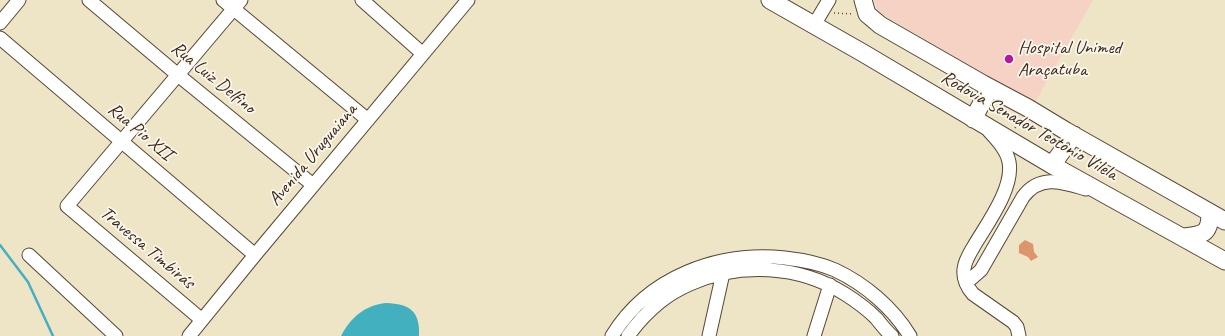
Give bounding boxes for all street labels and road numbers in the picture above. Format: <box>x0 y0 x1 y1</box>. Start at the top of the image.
street label: Rua Luiz Delfino <box>166 37 260 119</box>
street label: Rodovia Senador Teotônio Vilela <box>937 66 1121 186</box>
street label: Rua Pio XII <box>103 98 177 166</box>
street label: Avenida Uruguaiana <box>264 99 362 211</box>
street label: Travessa Timbirás <box>95 202 199 294</box>

